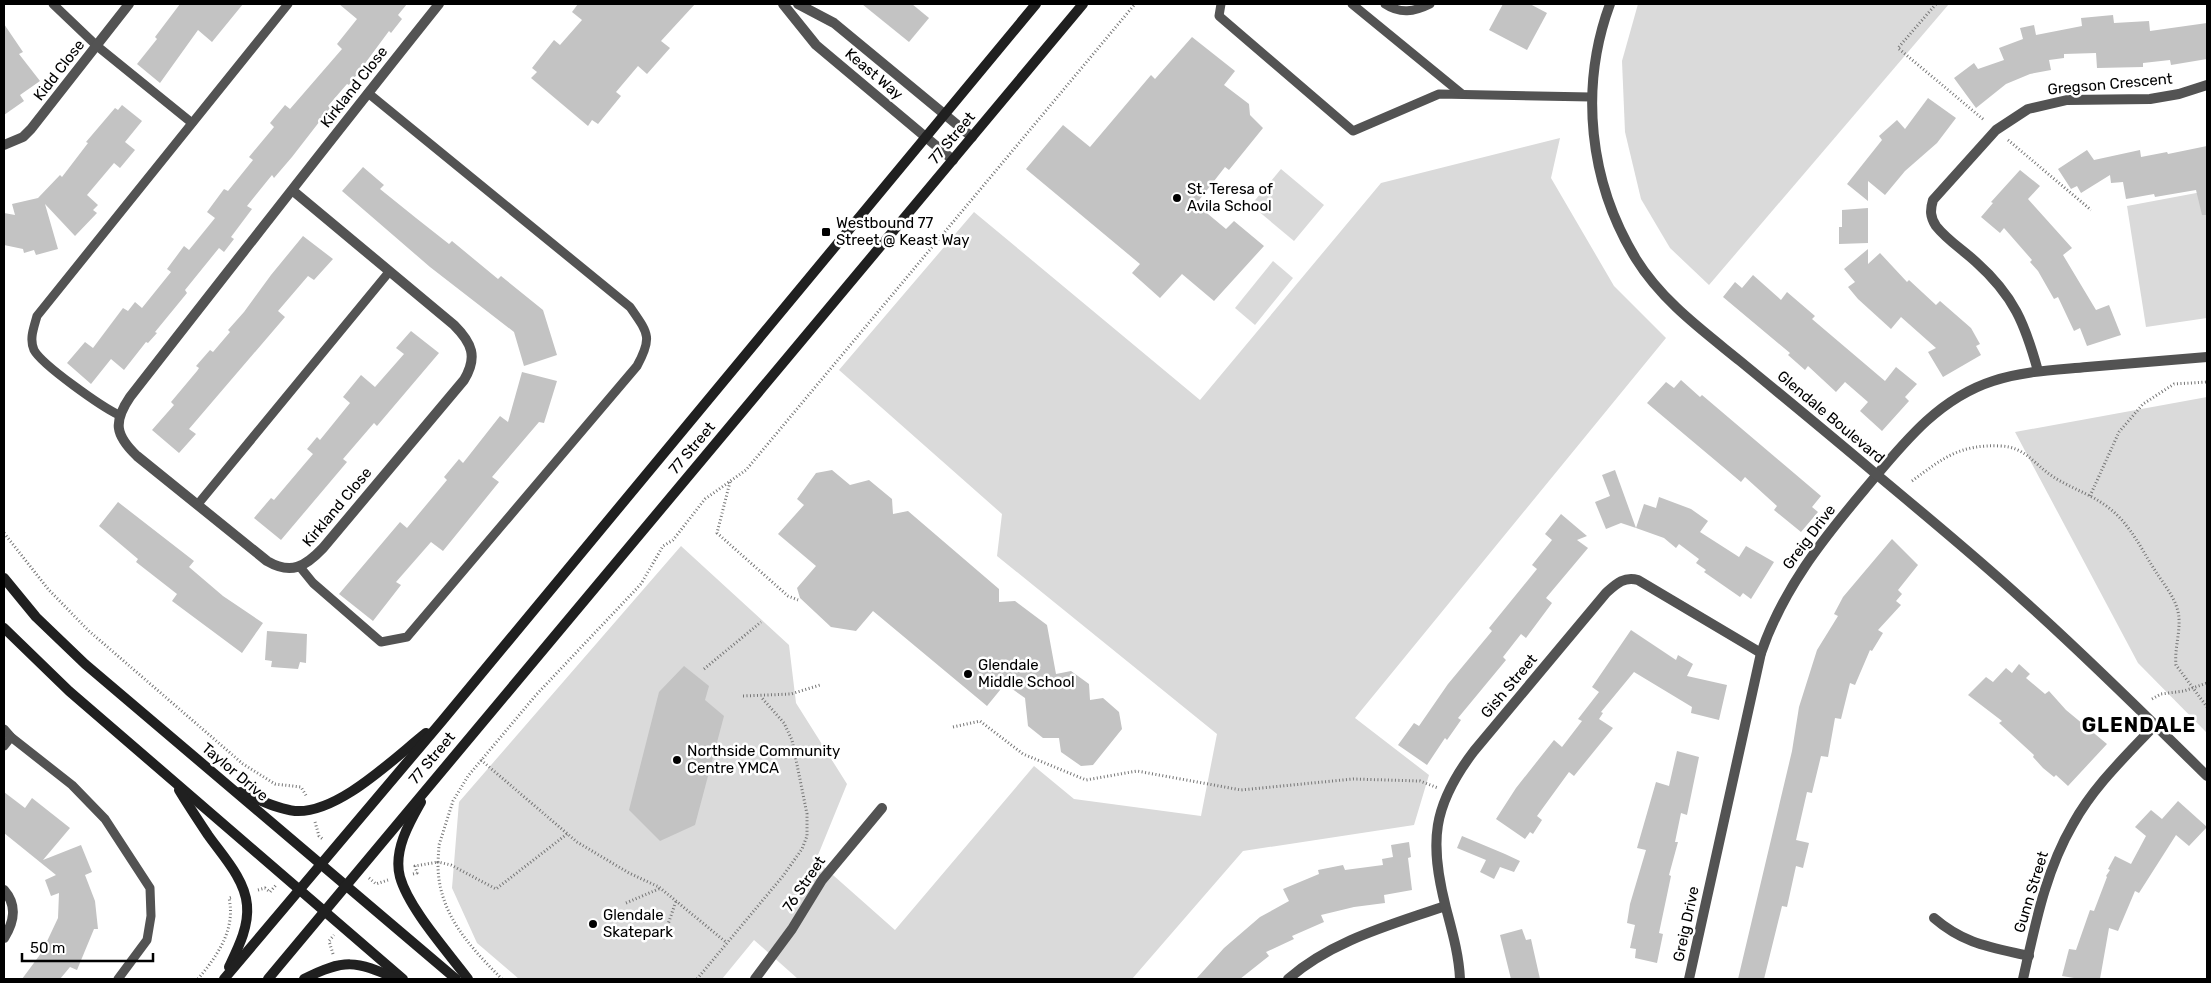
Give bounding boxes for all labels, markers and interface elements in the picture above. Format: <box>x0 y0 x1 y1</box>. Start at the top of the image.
street label: Kidd Close <box>30 36 88 104</box>
street label: Kirkland Close <box>317 43 391 131</box>
street label: Keast Way <box>841 45 907 103</box>
street label: Gregson Crescent <box>2047 70 2173 98</box>
street label: 77 Street <box>925 108 979 168</box>
place label: St. Teresa of Avila School <box>1187 180 1273 215</box>
marker: St. Teresa of Avila School <box>1171 192 1183 204</box>
place label: Westbound 77 Street @ Keast Way <box>836 214 969 249</box>
marker: Westbound 77 Street @ Keast Way <box>820 226 832 238</box>
street label: Glendale Boulevard <box>1774 367 1888 467</box>
street label: 77 Street <box>665 418 719 478</box>
street label: Kirkland Close <box>299 464 375 550</box>
street label: Greig Drive <box>1779 501 1839 573</box>
street label: Gish Street <box>1477 650 1541 722</box>
place label: Glendale Middle School <box>978 656 1075 691</box>
marker: Glendale Middle School <box>962 668 974 680</box>
district label: GLENDALE <box>2082 713 2196 737</box>
street label: 77 Street <box>405 728 459 788</box>
street label: Taylor Drive <box>198 739 272 805</box>
place label: Northside Community Centre YMCA <box>687 742 840 777</box>
marker: Northside Community Centre YMCA <box>671 754 683 766</box>
street label: Gunn Street <box>2010 849 2052 935</box>
street label: 76 Street <box>779 853 829 915</box>
street label: Greig Drive <box>1669 885 1703 963</box>
place label: Glendale Skatepark <box>603 906 673 941</box>
marker: Glendale Skatepark <box>587 918 599 930</box>
scale bar <box>22 930 154 962</box>
text: 50 m <box>30 939 65 957</box>

